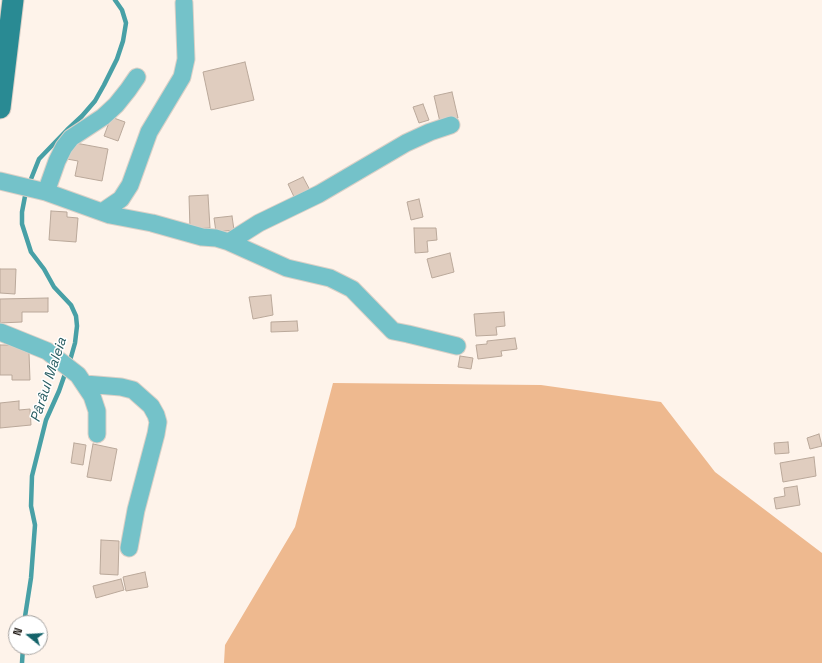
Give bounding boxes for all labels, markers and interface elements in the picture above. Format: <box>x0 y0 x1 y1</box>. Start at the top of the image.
water label: Pârâul Maleia <box>27 335 71 425</box>
north arrow <box>8 615 48 655</box>
text: N <box>10 626 25 637</box>

